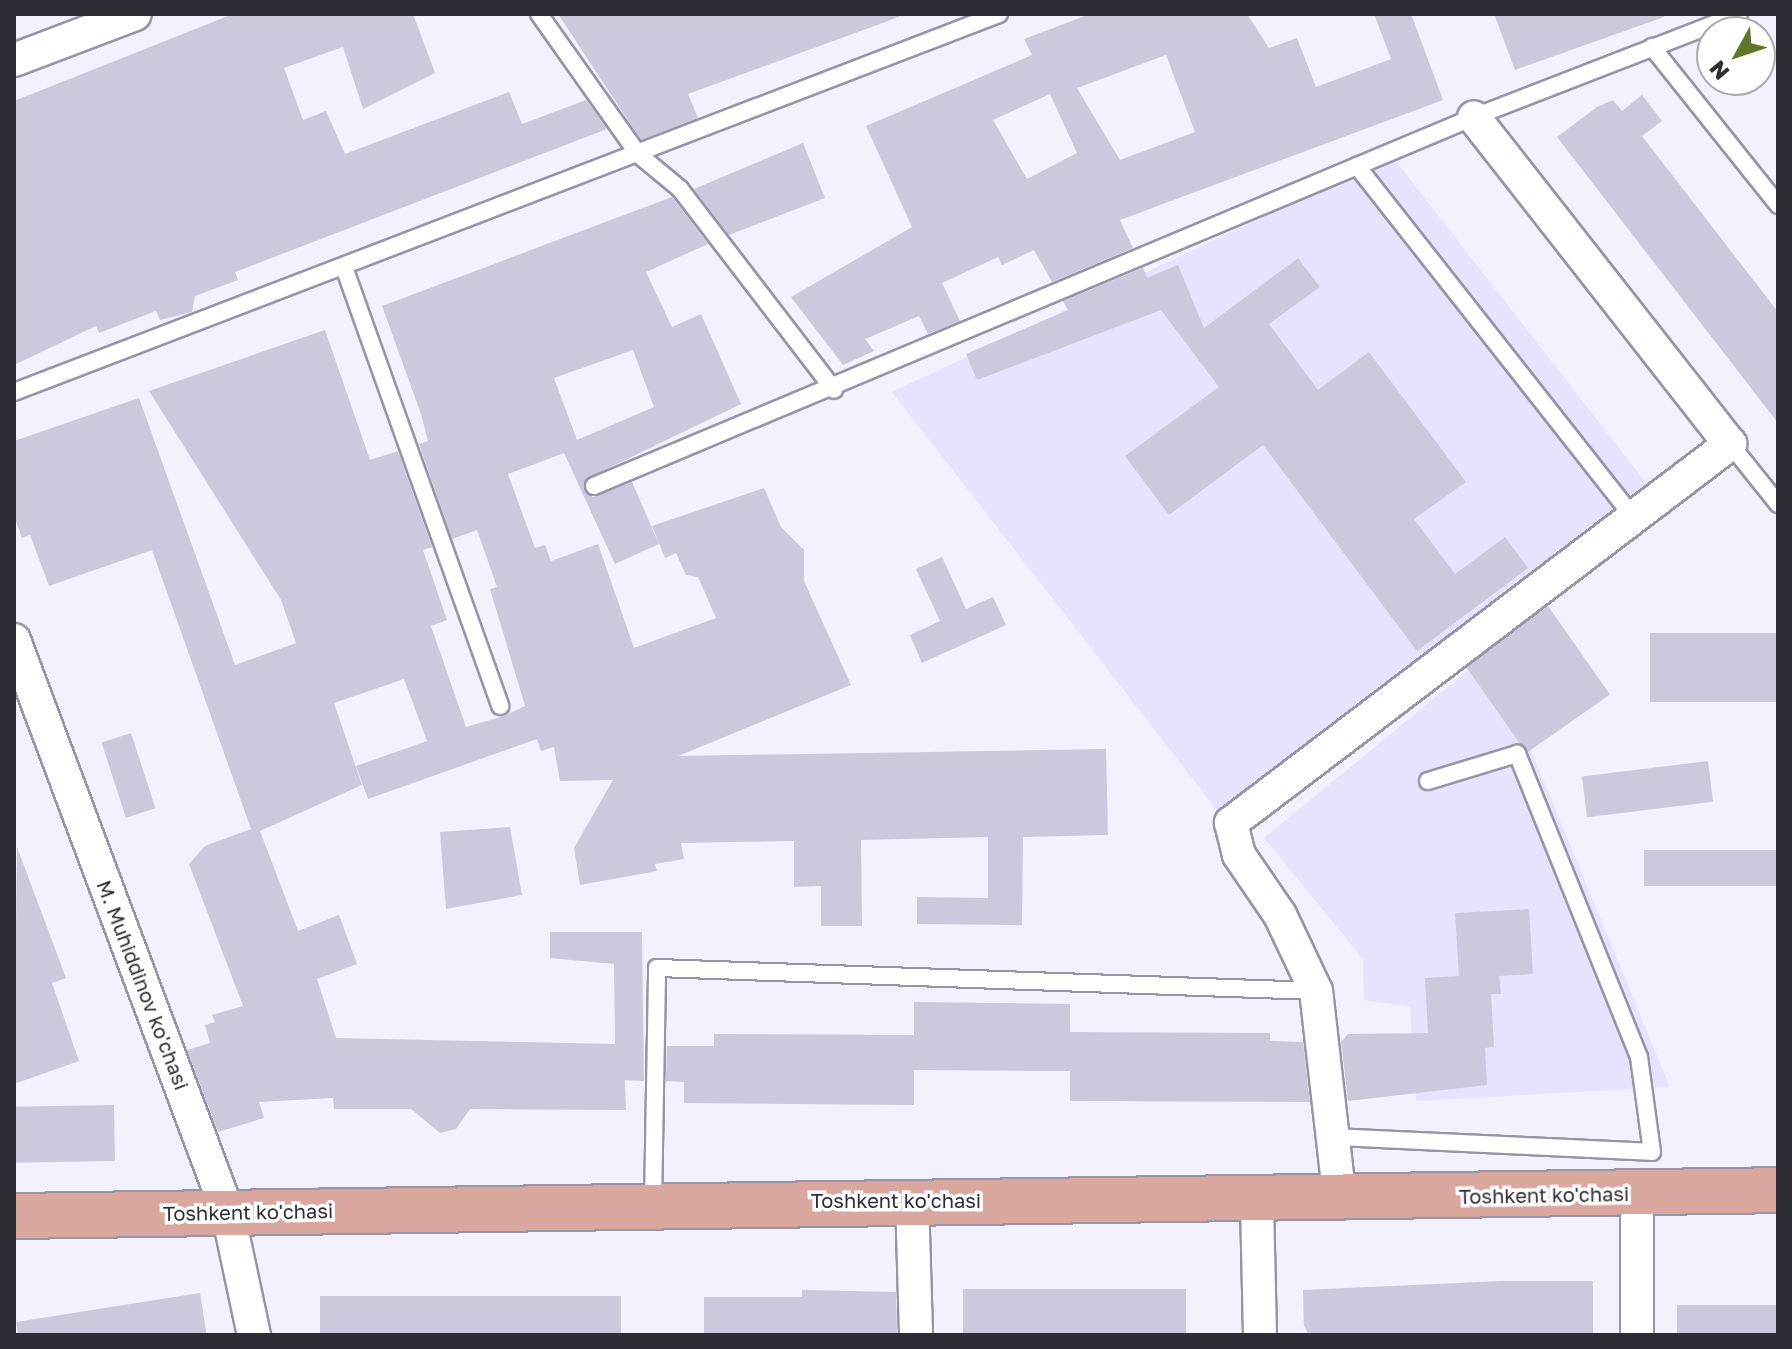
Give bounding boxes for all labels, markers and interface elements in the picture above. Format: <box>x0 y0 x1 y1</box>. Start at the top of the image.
north arrow <box>1696 16 1776 96</box>
text: N <box>1703 55 1734 86</box>
street label: M. Muhiddinov ko'chasi <box>92 877 194 1093</box>
street label: Toshkent ko'chasi <box>1459 1182 1629 1208</box>
street label: Toshkent ko'chasi <box>811 1188 981 1212</box>
street label: Toshkent ko'chasi <box>163 1199 333 1225</box>

